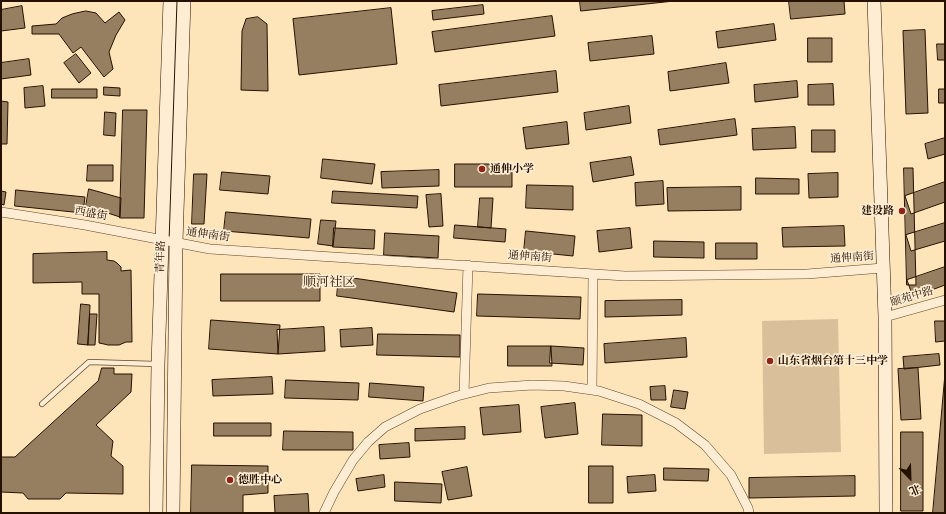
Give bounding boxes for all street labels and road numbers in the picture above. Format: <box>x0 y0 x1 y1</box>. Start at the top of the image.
street label: 西盛街 <box>74 205 108 223</box>
street label: 通伸南街 <box>185 225 231 245</box>
street label: 青年路 <box>154 240 168 274</box>
street label: 通伸南街 <box>508 249 552 265</box>
street label: 通伸南街 <box>830 250 874 266</box>
street label: 颐苑中路 <box>889 285 935 309</box>

